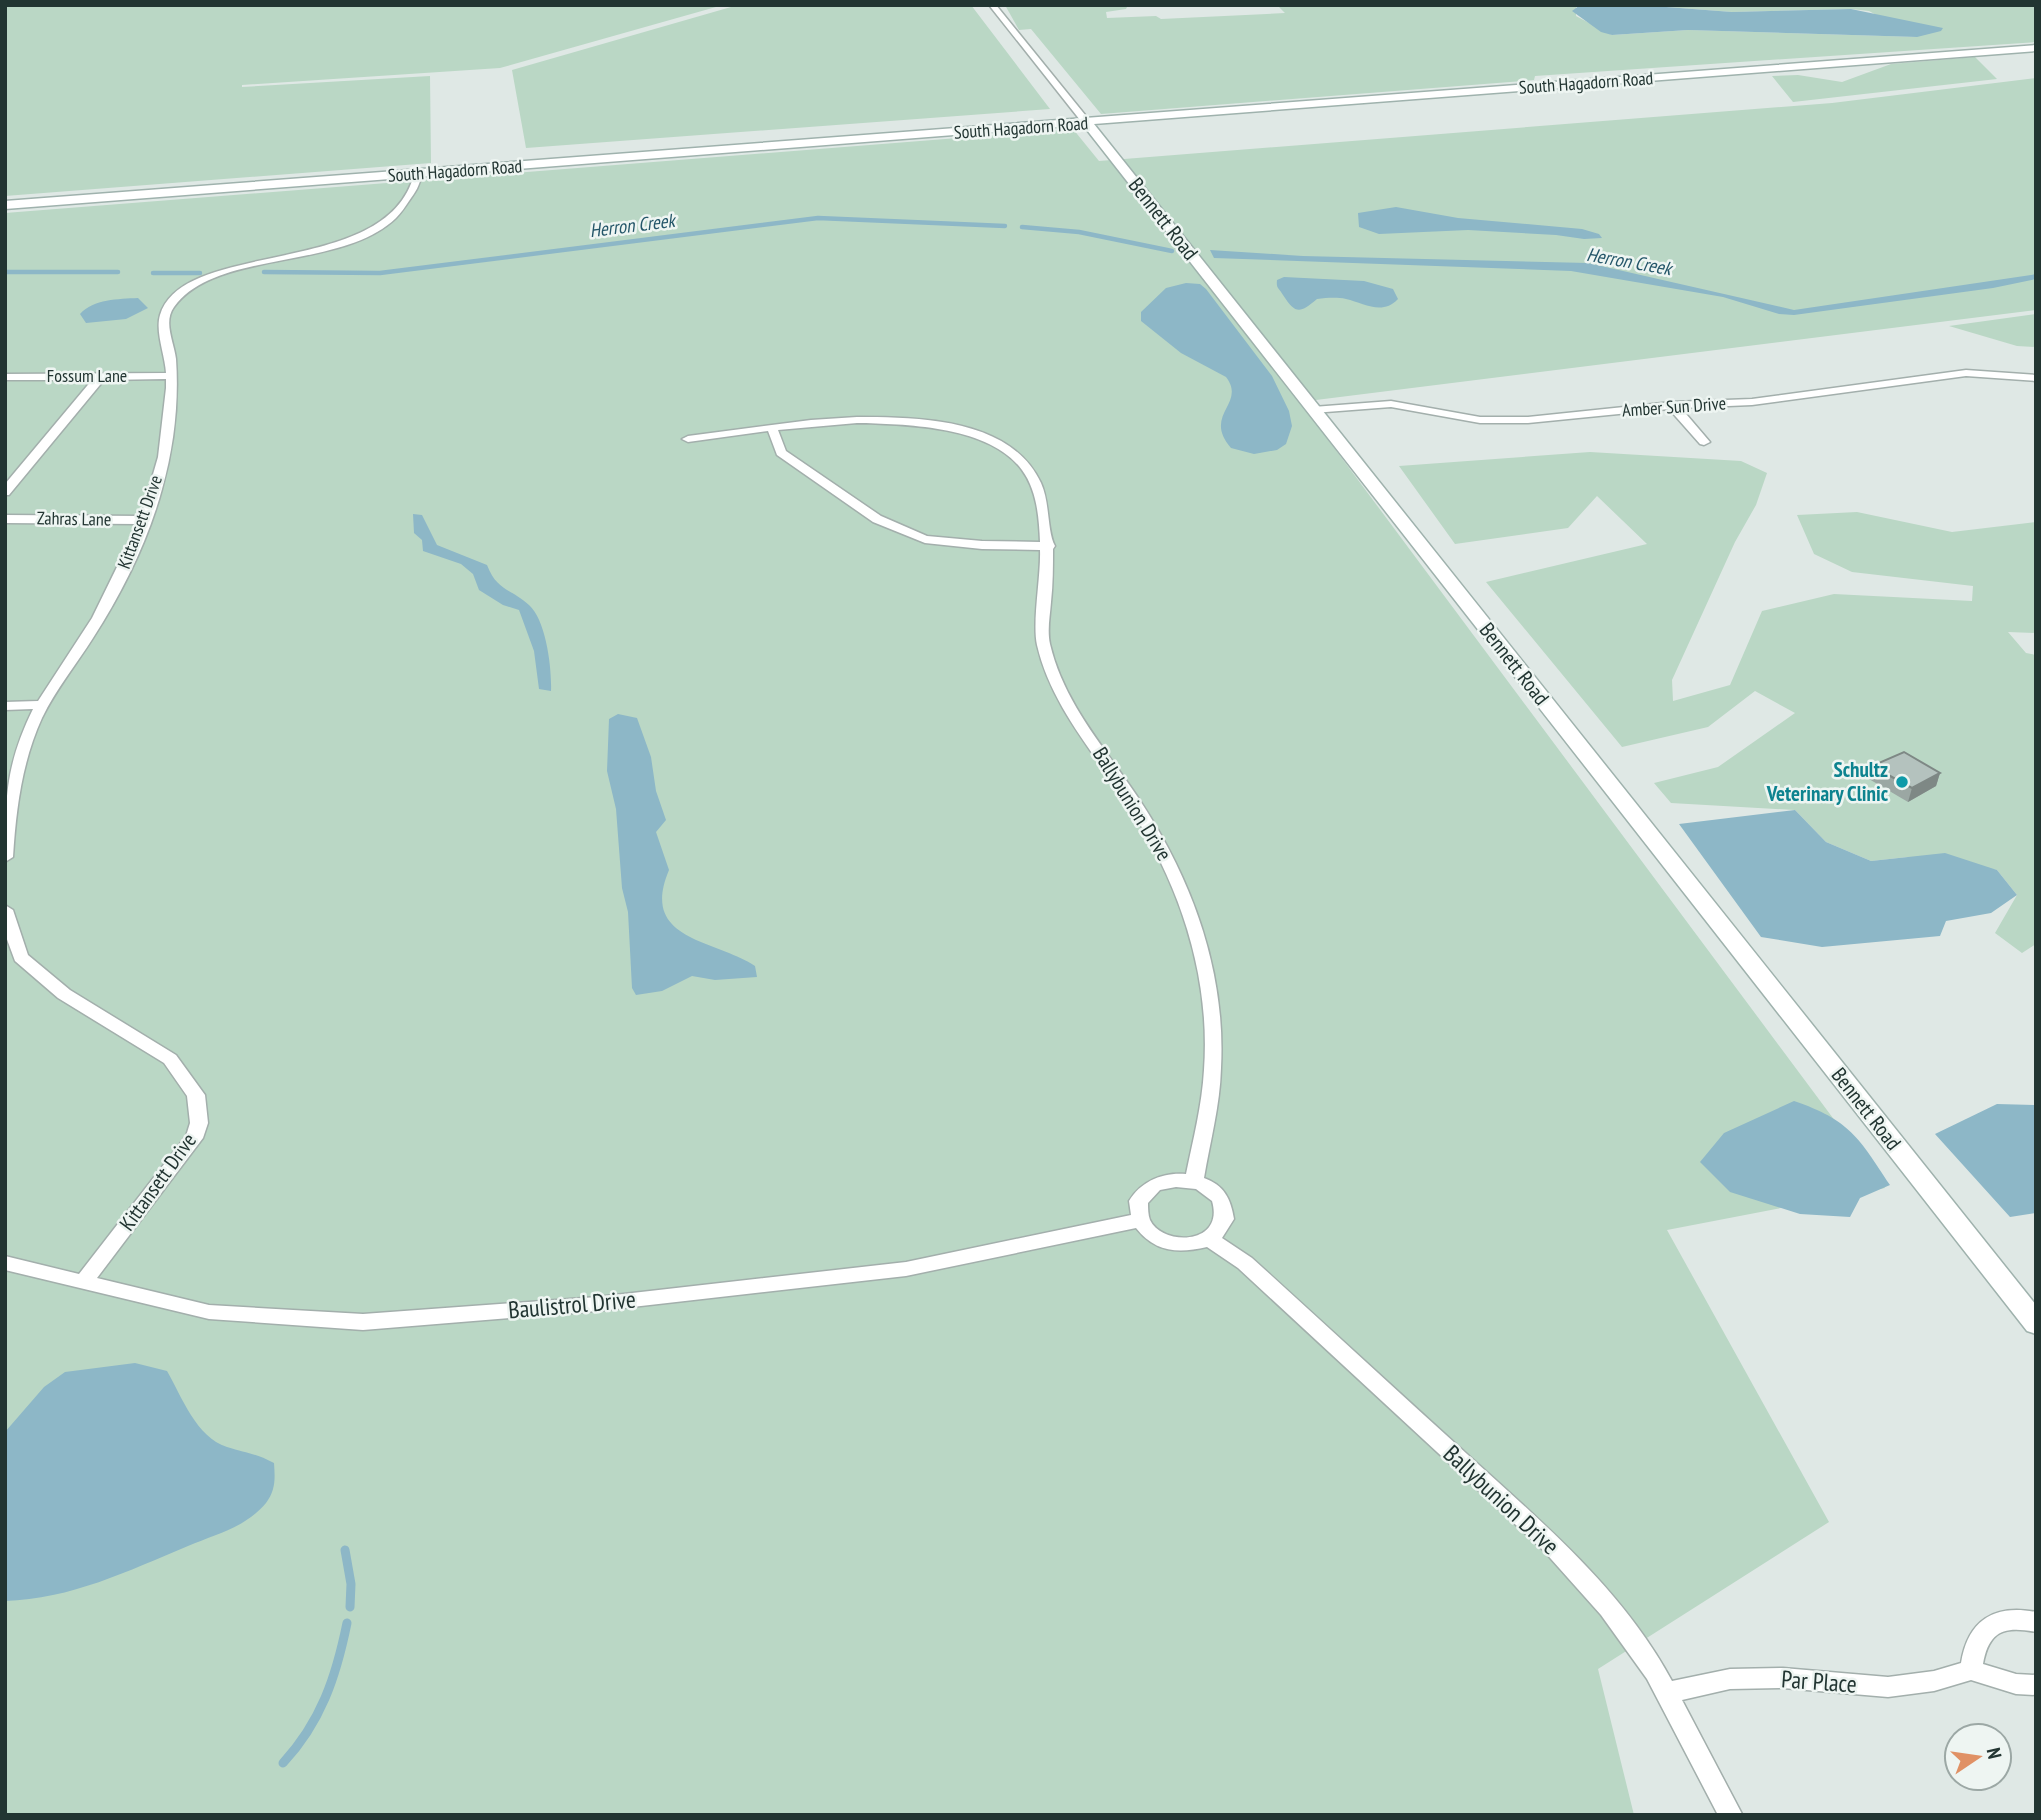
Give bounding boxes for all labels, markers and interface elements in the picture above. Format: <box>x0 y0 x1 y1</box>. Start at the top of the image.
street label: South Hagadorn Road <box>1518 66 1654 99</box>
street label: South Hagadorn Road <box>953 111 1089 144</box>
street label: South Hagadorn Road <box>387 154 523 187</box>
street label: Bennett Road <box>1123 172 1204 265</box>
water label: Herron Creek <box>588 208 679 242</box>
water label: Herron Creek <box>1585 242 1676 281</box>
street label: Fossum Lane <box>47 364 127 387</box>
street label: Amber Sun Drive <box>1621 391 1727 422</box>
street label: Kittansett Drive <box>112 472 167 572</box>
street label: Zahras Lane <box>37 506 111 531</box>
street label: Bennett Road <box>1474 617 1555 710</box>
street label: Ballybunion Drive <box>1087 742 1178 866</box>
place label: Schultz Veterinary Clinic <box>1766 756 1889 807</box>
marker: Schultz Veterinary Clinic <box>1894 774 1910 790</box>
street label: Bennett Road <box>1826 1062 1907 1155</box>
street label: Kittansett Drive <box>113 1128 202 1236</box>
street label: Baulistrol Drive <box>507 1283 637 1326</box>
street label: Ballybunion Drive <box>1437 1438 1566 1561</box>
street label: Par Place <box>1780 1663 1858 1700</box>
north arrow <box>1943 1722 2013 1792</box>
text: N <box>1982 1745 2007 1761</box>

